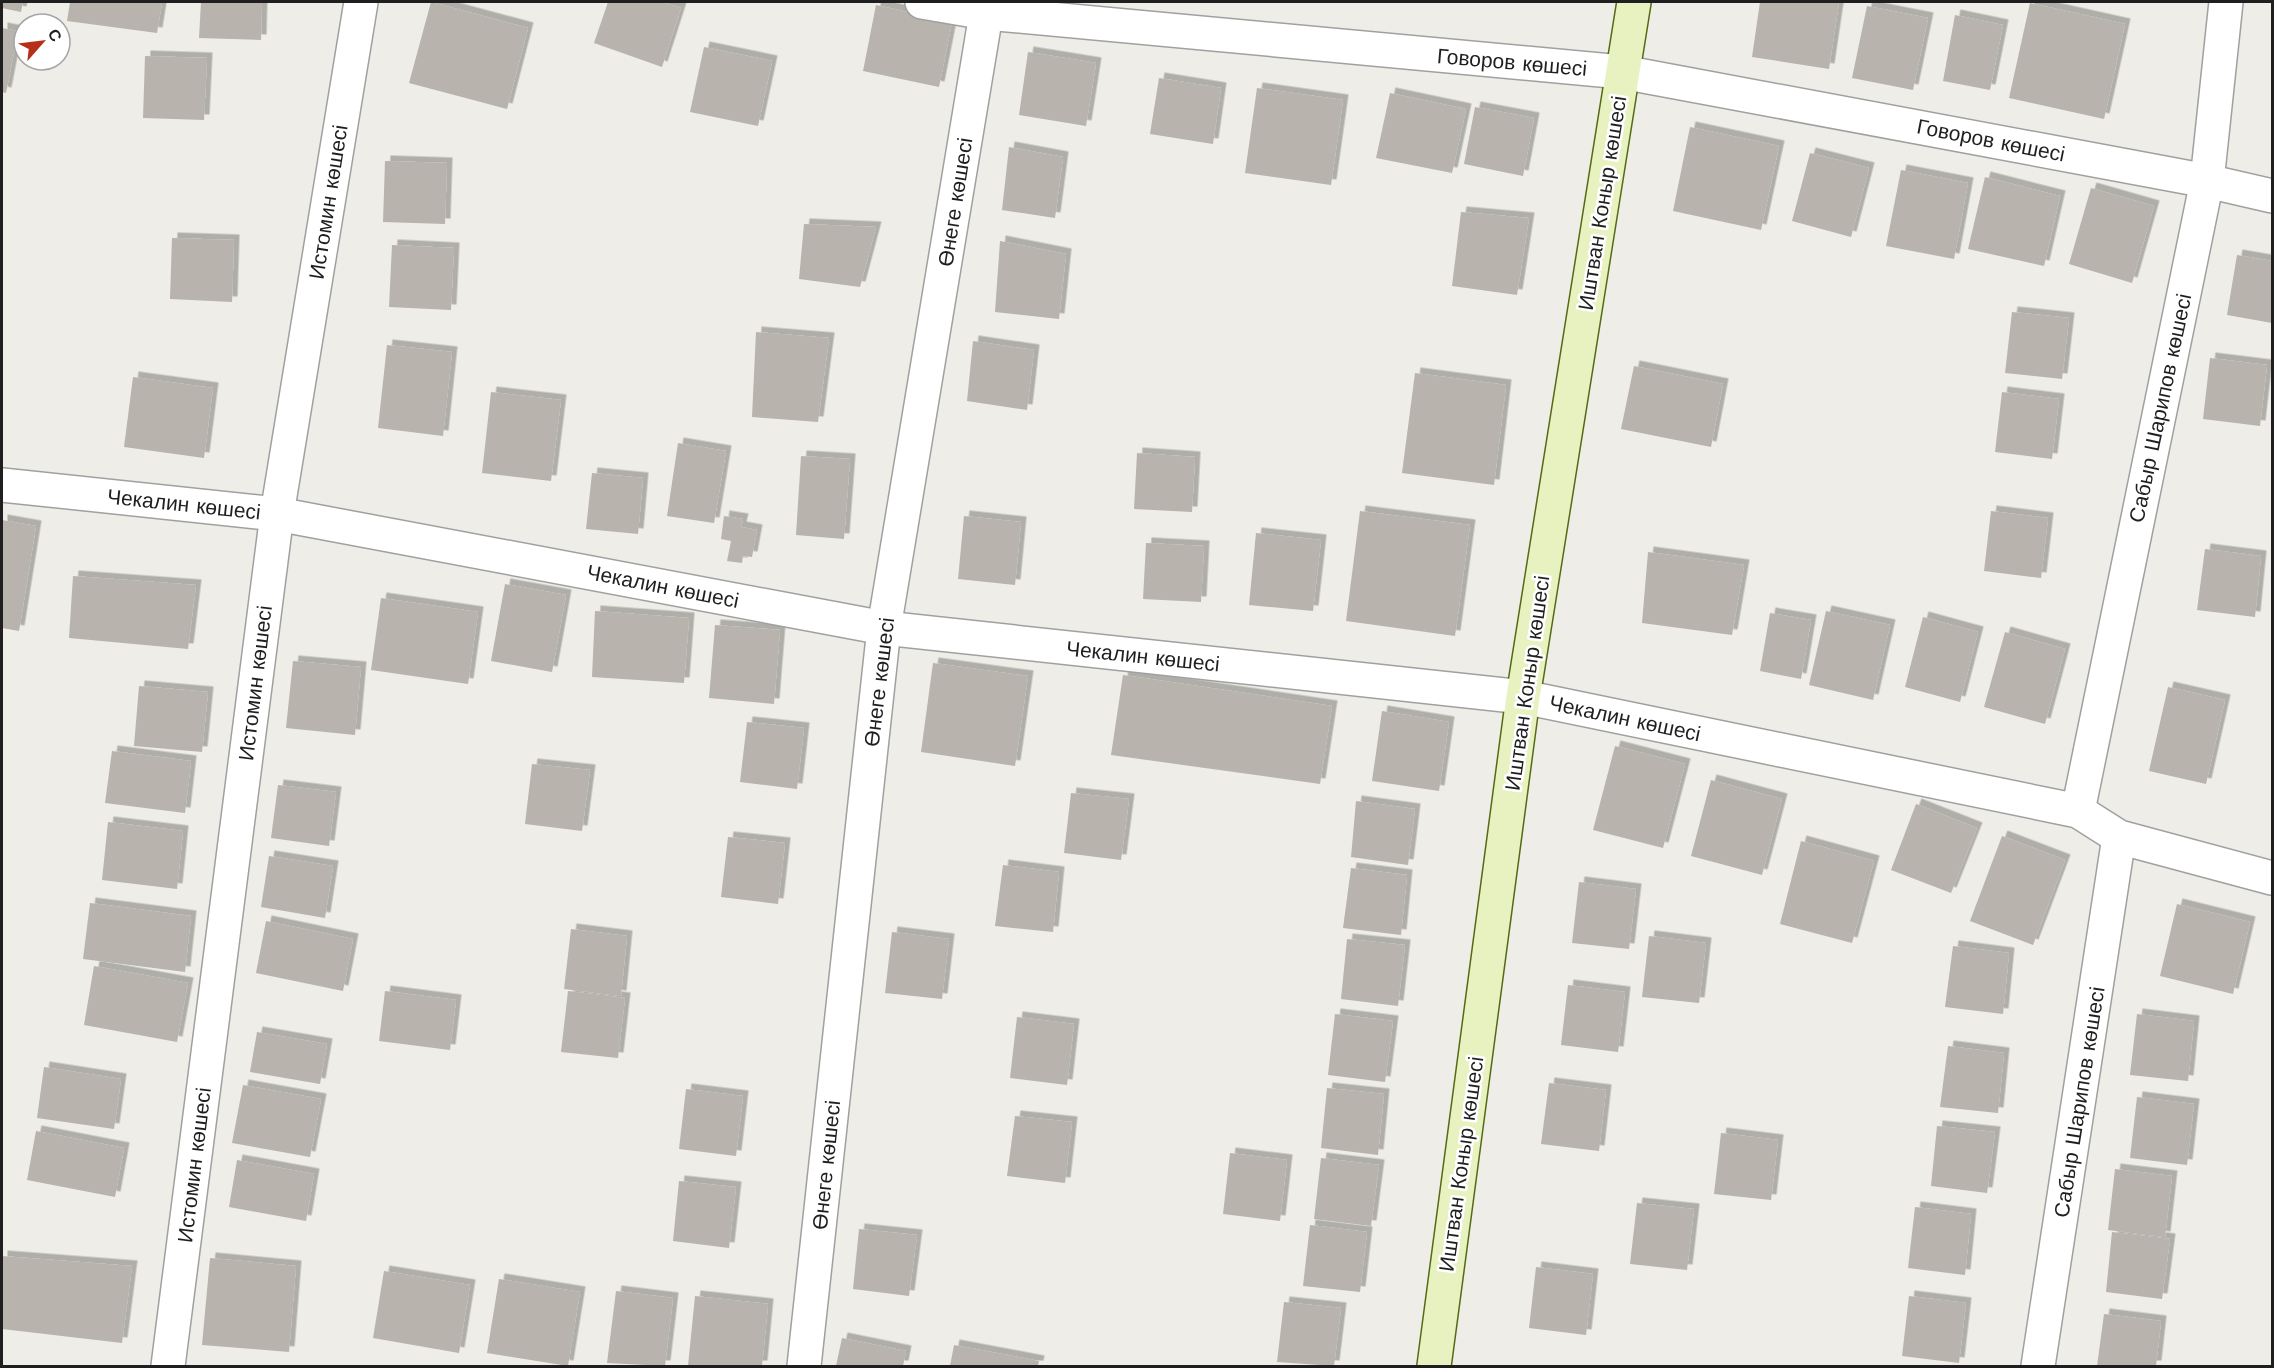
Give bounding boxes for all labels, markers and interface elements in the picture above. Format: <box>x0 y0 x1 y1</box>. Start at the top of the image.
north arrow <box>12 12 72 72</box>
text: С <box>44 26 66 45</box>
street label: Говоров көшесі <box>1436 43 1588 81</box>
street label: Иштван Коныр көшесі <box>1573 94 1631 312</box>
street label: Говоров көшесі <box>1915 113 2067 167</box>
street label: Истомин көшесі <box>303 123 353 281</box>
street label: Өнеге көшесі <box>932 136 978 268</box>
street label: Сабыр Шарипов көшесі <box>2124 291 2196 525</box>
street label: Чекалин көшесі <box>106 484 262 524</box>
street label: Чекалин көшесі <box>585 559 741 613</box>
street label: Иштван Коныр көшесі <box>1500 574 1554 792</box>
street label: Истомин көшесі <box>233 604 277 762</box>
street label: Өнеге көшесі <box>859 616 899 748</box>
street label: Чекалин көшесі <box>1065 636 1221 676</box>
street label: Чекалин көшесі <box>1547 690 1703 746</box>
street label: Сабыр Шарипов көшесі <box>2048 985 2110 1219</box>
street label: Иштван Коныр көшесі <box>1434 1055 1488 1273</box>
street label: Истомин көшесі <box>172 1086 216 1244</box>
street label: Өнеге көшесі <box>807 1099 845 1231</box>

